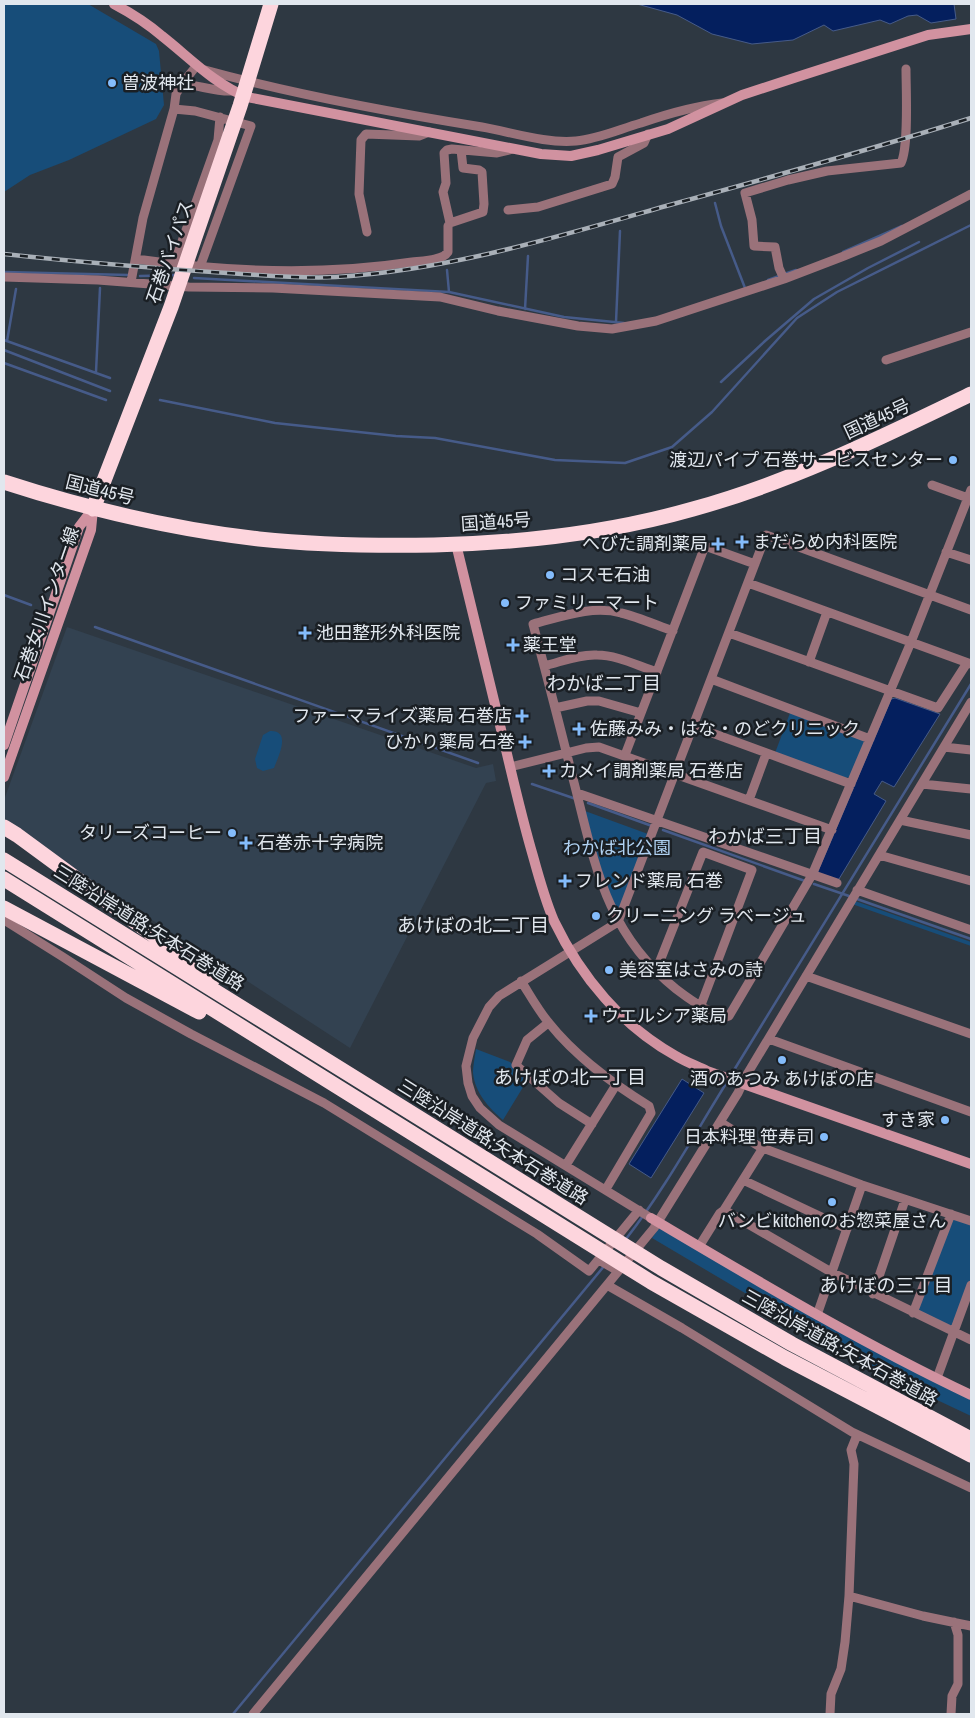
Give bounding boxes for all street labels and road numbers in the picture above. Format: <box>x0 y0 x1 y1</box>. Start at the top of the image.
street label: 石巻バイパス <box>140 197 199 307</box>
street label: 国道45号 <box>840 392 914 445</box>
street label: 国道45号 <box>63 469 137 510</box>
street label: 国道45号 <box>460 507 532 536</box>
street label: 石巻女川インター線 <box>8 523 85 684</box>
street label: 三陸沿岸道路;矢本石巻道路 <box>49 859 249 996</box>
street label: 三陸沿岸道路;矢本石巻道路 <box>393 1073 593 1210</box>
street label: 三陸沿岸道路;矢本石巻道路 <box>738 1283 943 1412</box>

